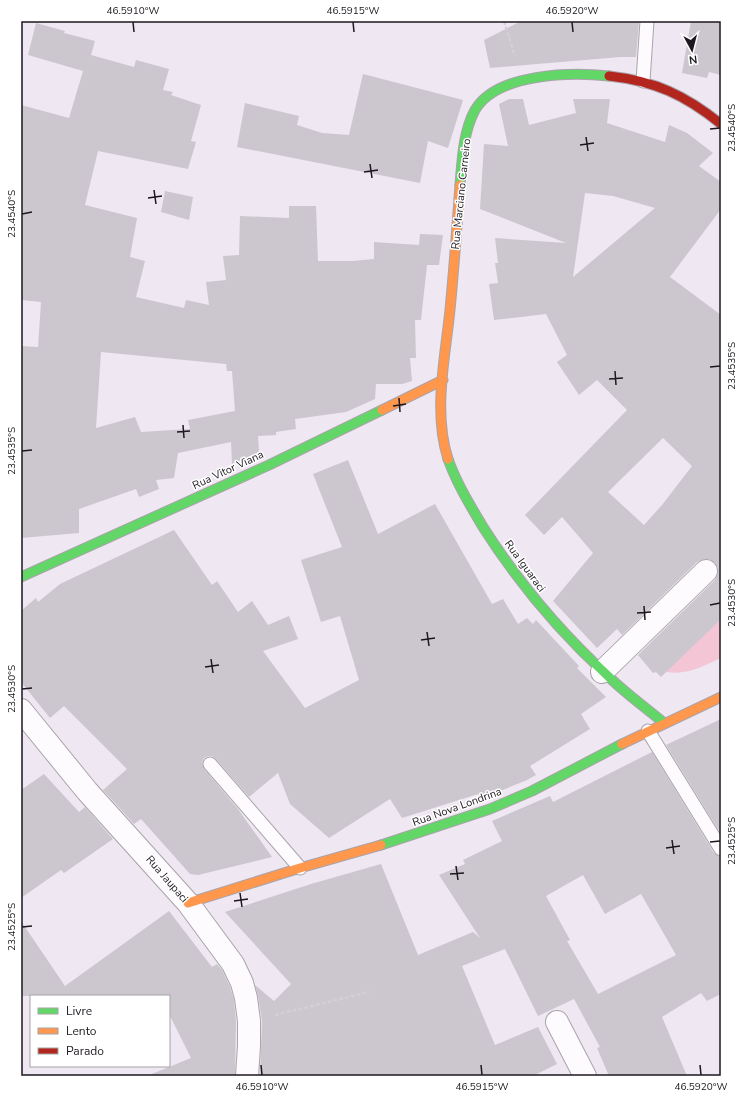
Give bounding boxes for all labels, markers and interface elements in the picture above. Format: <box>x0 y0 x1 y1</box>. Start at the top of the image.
text: 46.5910°W <box>106 4 160 18</box>
text: 46.5915°W <box>326 4 380 18</box>
text: 46.5920°W <box>545 4 599 18</box>
north arrow <box>672 30 712 70</box>
text: N <box>688 51 698 67</box>
text: 23.4540°S <box>725 104 739 152</box>
street label: Rua Marciano Carneiro <box>448 138 474 250</box>
text: 23.4540°S <box>5 190 19 238</box>
text: 23.4535°S <box>725 342 739 390</box>
text: 23.4535°S <box>5 427 19 475</box>
street label: Rua Vitor Viana <box>190 447 266 493</box>
street label: Rua Iguaraci <box>501 537 549 595</box>
text: 23.4530°S <box>725 579 739 627</box>
text: 23.4530°S <box>5 665 19 713</box>
street label: Rua Nova Londrina <box>410 784 504 830</box>
text: 23.4525°S <box>725 817 739 865</box>
street label: Rua Jaupaci <box>142 852 192 906</box>
text: 23.4525°S <box>5 903 19 951</box>
legend <box>30 995 170 1067</box>
text: Livre <box>66 1003 92 1019</box>
text: Lento <box>66 1023 97 1039</box>
text: Parado <box>66 1043 104 1059</box>
text: 46.5910°W <box>235 1080 289 1094</box>
text: 46.5915°W <box>455 1080 509 1094</box>
text: 46.5920°W <box>674 1080 728 1094</box>

